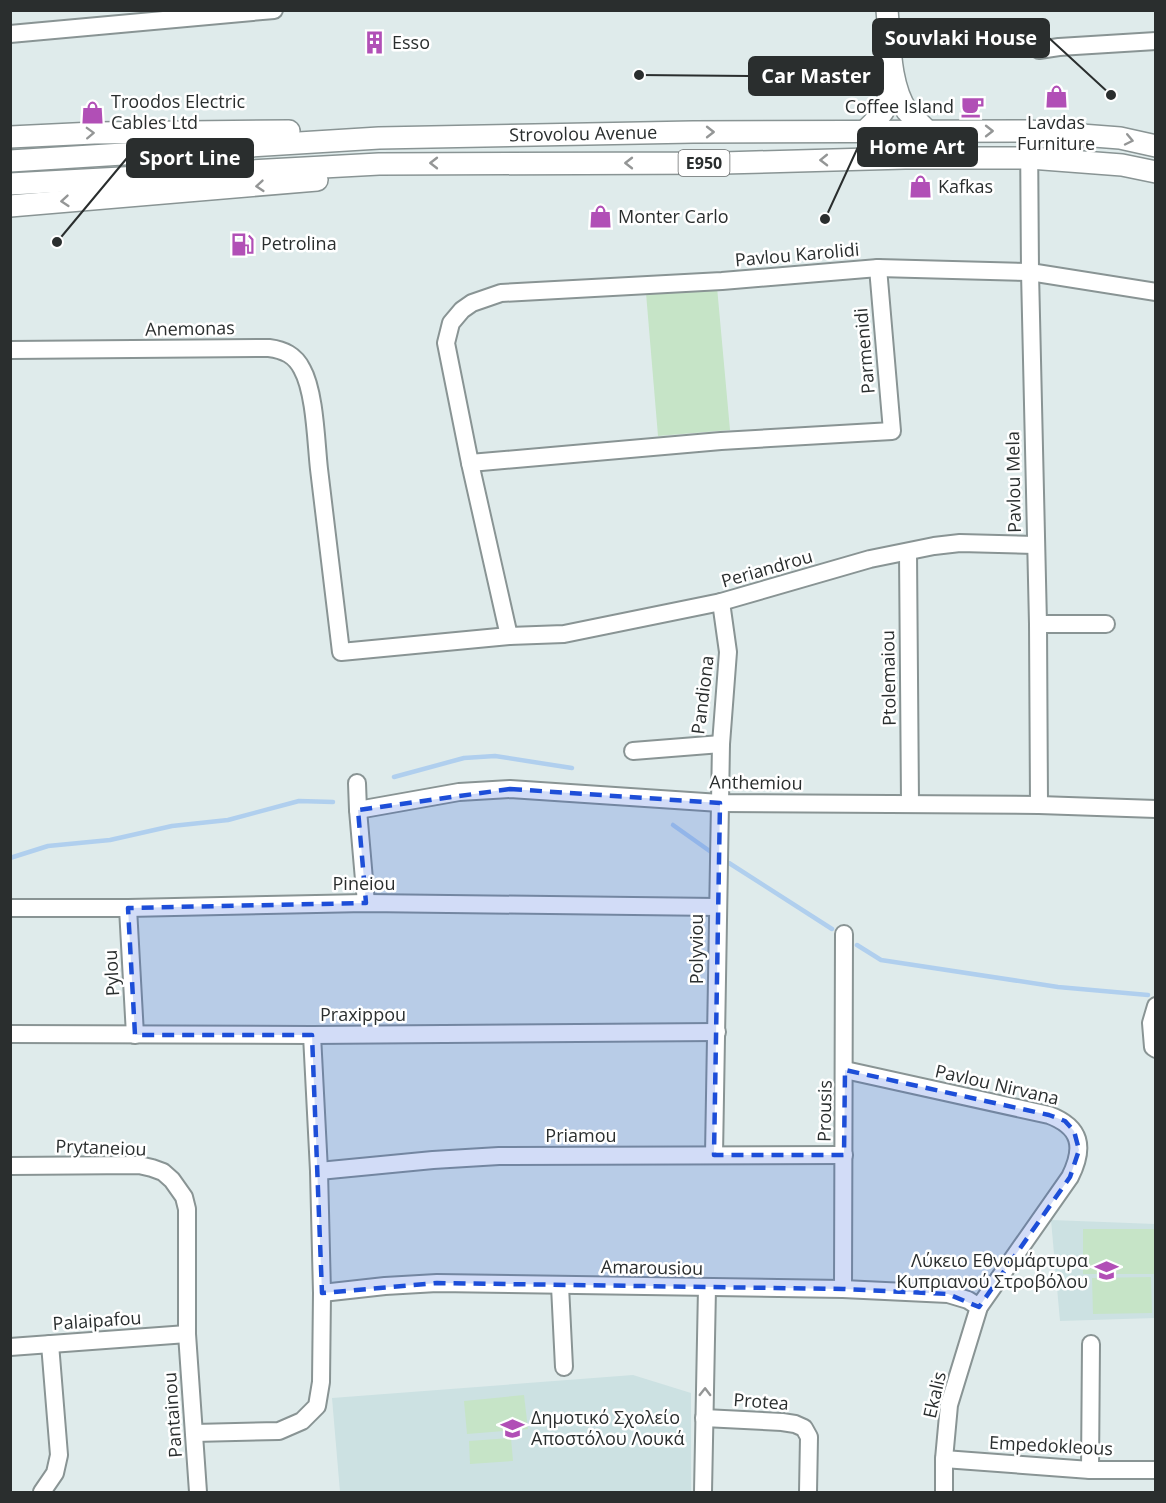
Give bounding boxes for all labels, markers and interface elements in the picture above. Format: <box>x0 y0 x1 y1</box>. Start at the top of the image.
callout: Souvlaki House <box>873 19 1049 57</box>
text: Souvlaki House <box>885 24 1037 51</box>
building icon: Esso <box>361 30 387 56</box>
place label: Esso <box>392 30 430 54</box>
callout: Car Master <box>749 57 883 95</box>
text: Car Master <box>761 62 871 89</box>
shop icon: Lavdas Furniture <box>1043 84 1069 110</box>
place label: Troodos Electric Cables Ltd <box>111 89 246 134</box>
place label: Coffee Island <box>845 94 954 118</box>
cafe icon: Coffee Island <box>959 94 985 120</box>
shop icon: Troodos Electric Cables Ltd <box>80 99 106 125</box>
place label: Lavdas Furniture <box>1017 110 1095 155</box>
street label: Strovolou Avenue <box>509 120 658 147</box>
one-way arrow <box>985 125 994 137</box>
one-way arrow <box>706 126 715 138</box>
one-way arrow <box>85 127 94 139</box>
callout: Home Art <box>858 128 977 166</box>
text: Home Art <box>869 133 965 160</box>
one-way arrow <box>1124 133 1134 146</box>
callout: Sport Line <box>127 139 253 177</box>
text: Sport Line <box>139 144 241 171</box>
road number: E950 <box>678 150 730 176</box>
one-way arrow <box>820 154 829 166</box>
one-way arrow <box>430 157 439 169</box>
one-way arrow <box>625 157 634 169</box>
shop icon: Kafkas <box>907 174 933 200</box>
place label: Kafkas <box>938 174 993 198</box>
one-way arrow <box>255 179 264 192</box>
one-way arrow <box>61 195 70 208</box>
shop icon: Monter Carlo <box>587 204 613 230</box>
place label: Monter Carlo <box>618 204 729 228</box>
fuel station icon: Petrolina <box>230 231 256 257</box>
place label: Petrolina <box>261 231 337 255</box>
street label: Pavlou Karolidi <box>734 237 860 271</box>
street label: Parmenidi <box>848 307 880 395</box>
street label: Anemonas <box>145 315 235 341</box>
street label: Pavlou Mela <box>1000 431 1026 533</box>
street label: Periandrou <box>718 544 815 593</box>
street label: Ptolemaiou <box>875 630 901 726</box>
street label: Pandiona <box>685 654 719 736</box>
street label: Anthemiou <box>709 769 803 795</box>
street label: Pineiou <box>333 871 395 895</box>
street label: Polyviou <box>684 914 708 984</box>
street label: Pylou <box>98 949 124 997</box>
street label: Praxippou <box>320 1002 406 1026</box>
street label: Pavlou Nirvana <box>933 1058 1062 1110</box>
street label: Prousis <box>811 1080 837 1142</box>
street label: Priamou <box>545 1123 617 1147</box>
street label: Prytaneiou <box>55 1133 147 1161</box>
place label: Λύκειο Εθνομάρτυρα Κυπριανού Στροβόλου <box>896 1248 1088 1293</box>
street label: Amarousiou <box>601 1254 703 1280</box>
school or university icon: Λύκειο Εθνομάρτυρα Κυπριανού Στροβόλου <box>1093 1258 1119 1284</box>
street label: Palaipafou <box>52 1305 142 1335</box>
street label: Ekalis <box>917 1369 951 1420</box>
street label: Pantainou <box>157 1371 187 1459</box>
street label: Protea <box>733 1387 790 1415</box>
one-way arrow <box>699 1388 711 1397</box>
place label: Δημοτικό Σχολείο Αποστόλου Λουκά <box>531 1405 685 1450</box>
school or university icon: Δημοτικό Σχολείο Αποστόλου Λουκά <box>500 1415 526 1441</box>
street label: Empedokleous <box>988 1430 1114 1460</box>

